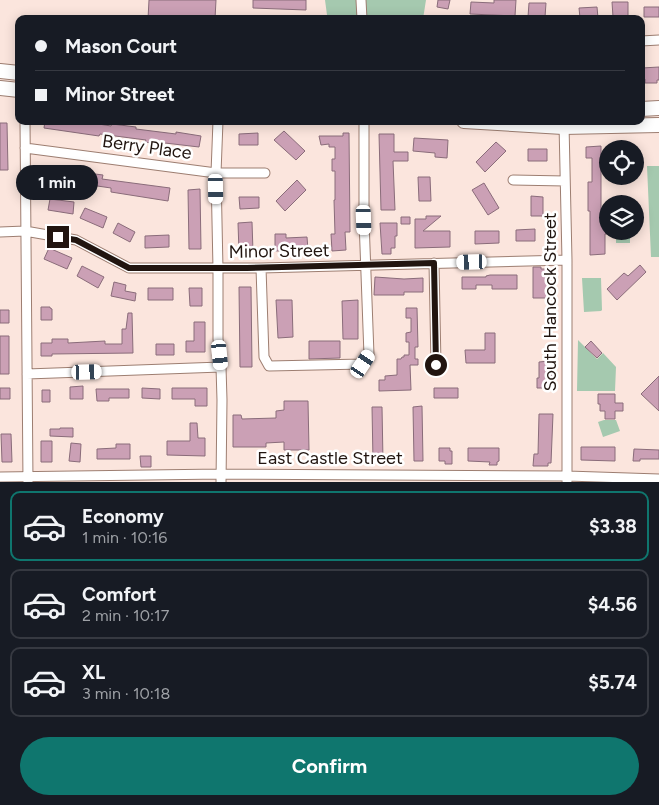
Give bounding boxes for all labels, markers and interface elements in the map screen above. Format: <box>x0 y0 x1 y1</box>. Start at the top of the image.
text: Mason Court <box>65 35 177 58</box>
text: Minor Street <box>65 83 175 106</box>
street label: Berry Place <box>101 130 193 164</box>
map controls <box>599 140 644 240</box>
button: locate <box>599 140 644 185</box>
callout: 1 min <box>17 164 99 200</box>
text: 1 min <box>38 173 76 192</box>
car <box>208 174 223 204</box>
button: layers <box>599 195 644 240</box>
car <box>355 205 372 235</box>
street label: South Hancock Street <box>539 212 561 392</box>
route end <box>47 226 69 248</box>
street label: Minor Street <box>228 239 330 263</box>
car <box>456 254 487 270</box>
car <box>210 339 229 371</box>
car <box>348 347 377 381</box>
route start <box>425 354 447 376</box>
car <box>71 364 102 380</box>
street label: East Castle Street <box>257 447 403 469</box>
icon: car <box>22 504 67 549</box>
text: Economy <box>82 505 164 528</box>
text: $3.38 <box>589 515 637 538</box>
text: 1 min · 10:16 <box>82 528 167 547</box>
icon: car <box>22 582 67 627</box>
text: Comfort <box>82 583 157 606</box>
text: $4.56 <box>588 593 637 616</box>
text: 2 min · 10:17 <box>82 606 169 625</box>
icon: car <box>22 660 67 705</box>
text: XL <box>82 661 105 684</box>
text: $5.74 <box>588 671 637 694</box>
text: 3 min · 10:18 <box>82 684 170 703</box>
button: Confirm <box>20 737 639 795</box>

